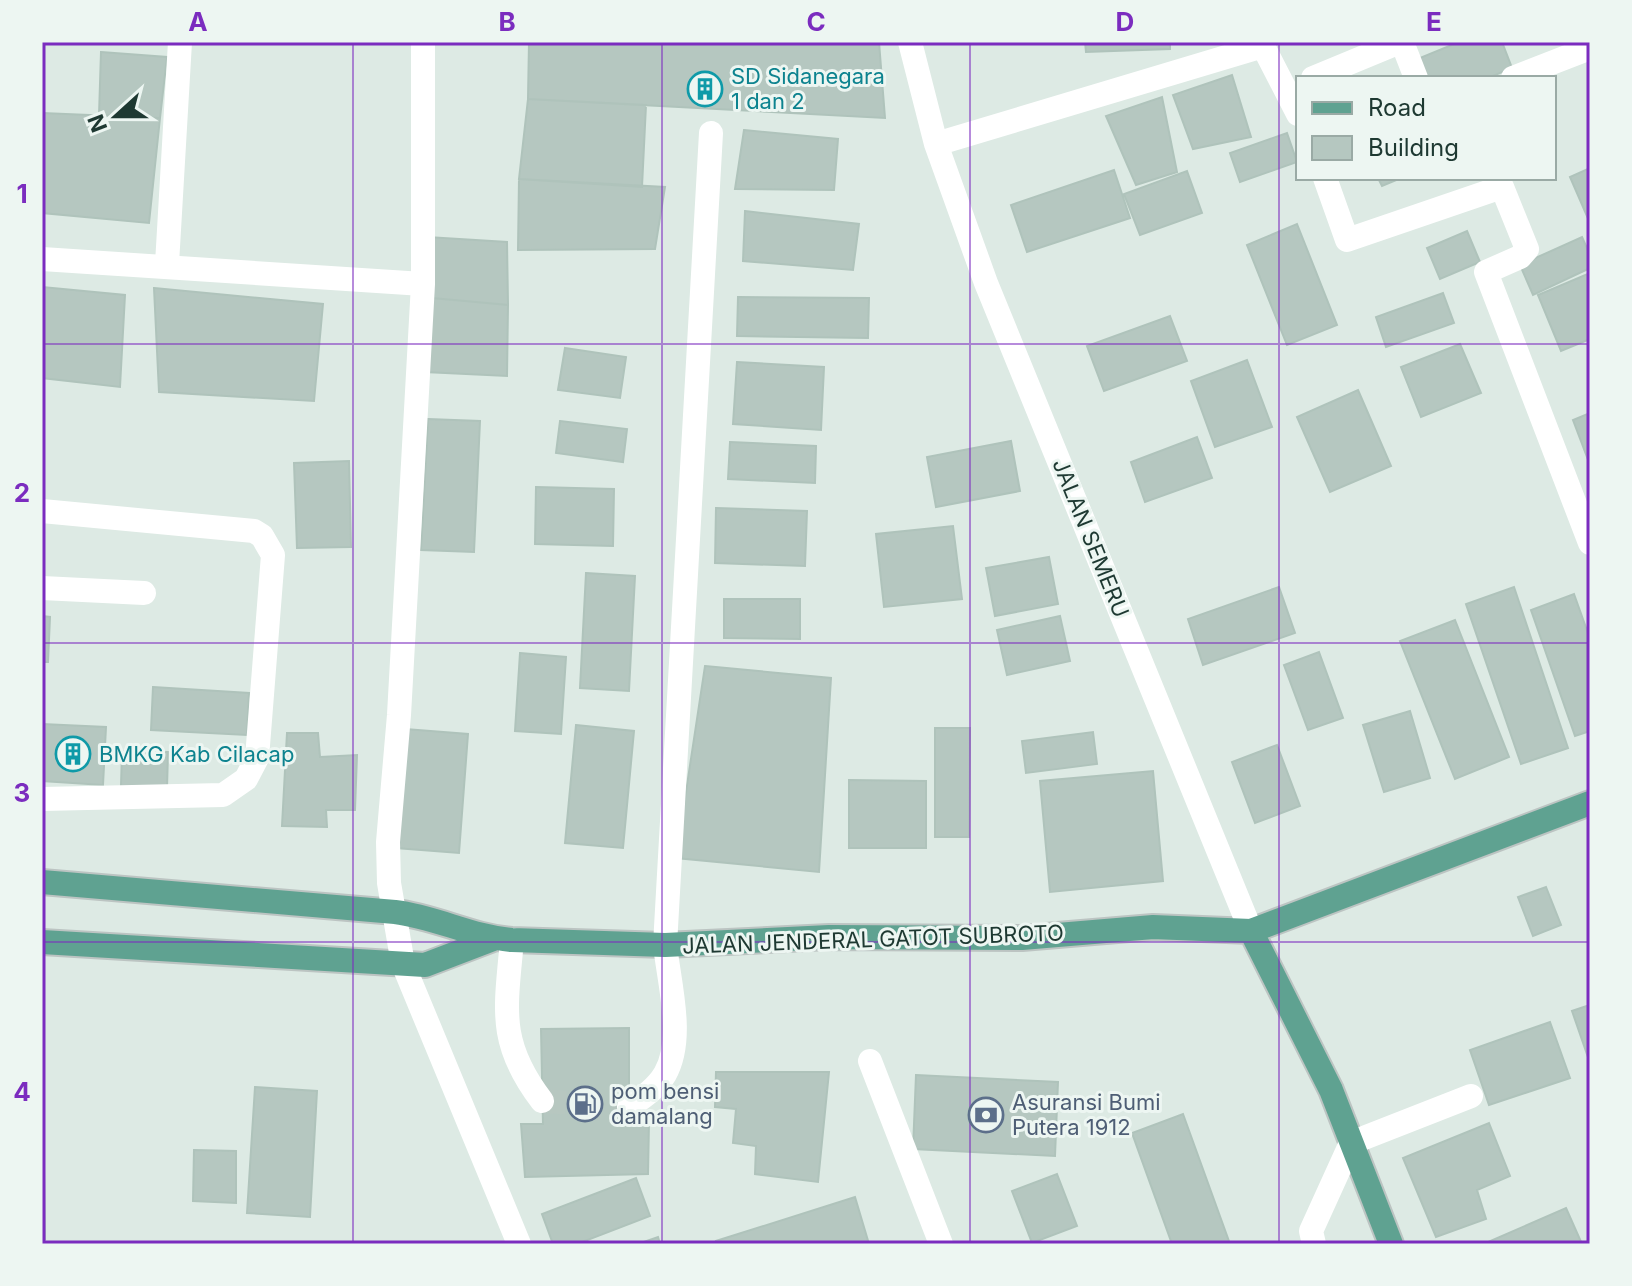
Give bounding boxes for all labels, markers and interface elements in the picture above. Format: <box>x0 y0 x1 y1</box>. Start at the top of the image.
text: A <box>188 6 208 37</box>
text: B <box>498 6 516 37</box>
text: C <box>806 6 826 37</box>
text: D <box>1116 6 1134 37</box>
text: E <box>1426 6 1442 37</box>
place label: SD Sidanegara 1 dan 2 <box>731 63 885 114</box>
building icon: SD Sidanegara 1 dan 2 <box>686 70 724 108</box>
north arrow <box>76 76 156 156</box>
legend <box>1296 76 1556 180</box>
text: Road <box>1368 93 1426 122</box>
text: N <box>82 111 112 136</box>
text: Building <box>1368 133 1459 162</box>
text: 1 <box>16 178 28 209</box>
street label: JALAN SEMERU <box>1047 455 1135 621</box>
text: 2 <box>14 477 30 508</box>
building icon: BMKG Kab Cilacap <box>54 735 92 773</box>
place label: BMKG Kab Cilacap <box>99 741 294 767</box>
text: 3 <box>14 777 30 808</box>
street label: JALAN JENDERAL GATOT SUBROTO <box>682 919 1064 959</box>
text: 4 <box>13 1076 31 1107</box>
place label: pom bensi damalang <box>611 1078 719 1129</box>
fuel station icon: pom bensi damalang <box>566 1085 604 1123</box>
place label: Asuransi Bumi Putera 1912 <box>1012 1089 1161 1140</box>
bank icon: Asuransi Bumi Putera 1912 <box>967 1096 1005 1134</box>

